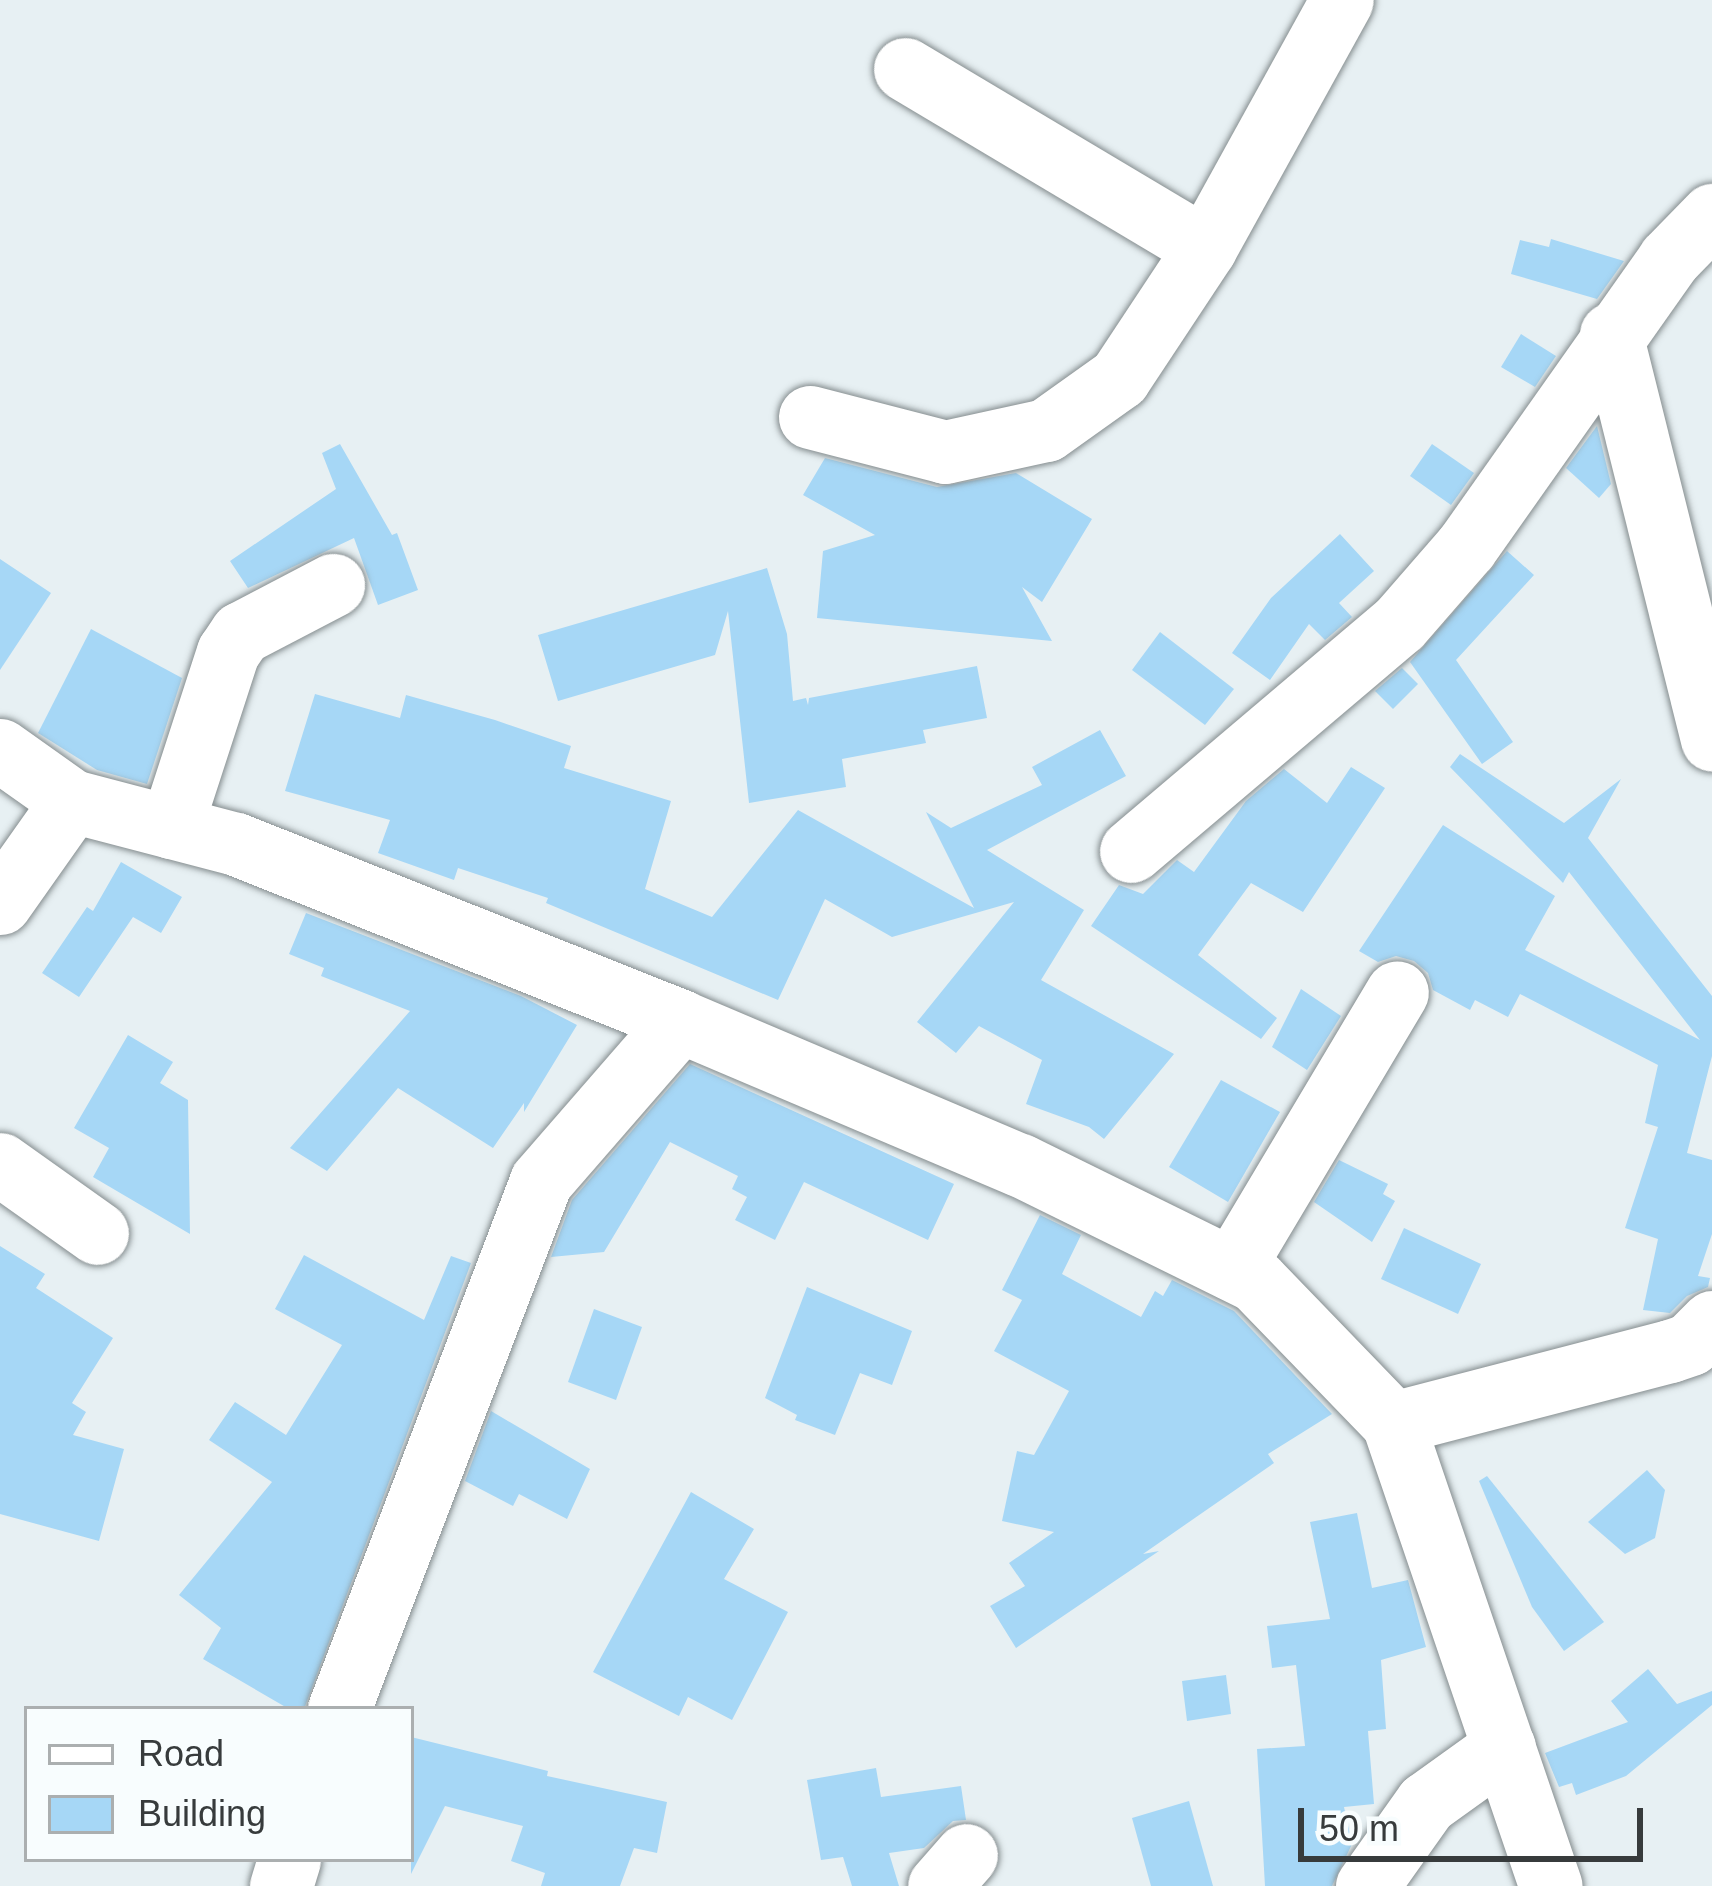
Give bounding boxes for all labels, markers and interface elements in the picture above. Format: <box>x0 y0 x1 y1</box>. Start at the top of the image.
legend <box>24 1706 414 1862</box>
text: Road <box>138 1733 224 1774</box>
scale bar <box>1304 1784 1649 1858</box>
text: Building <box>138 1793 266 1834</box>
text: 50 m <box>1319 1808 1399 1849</box>

